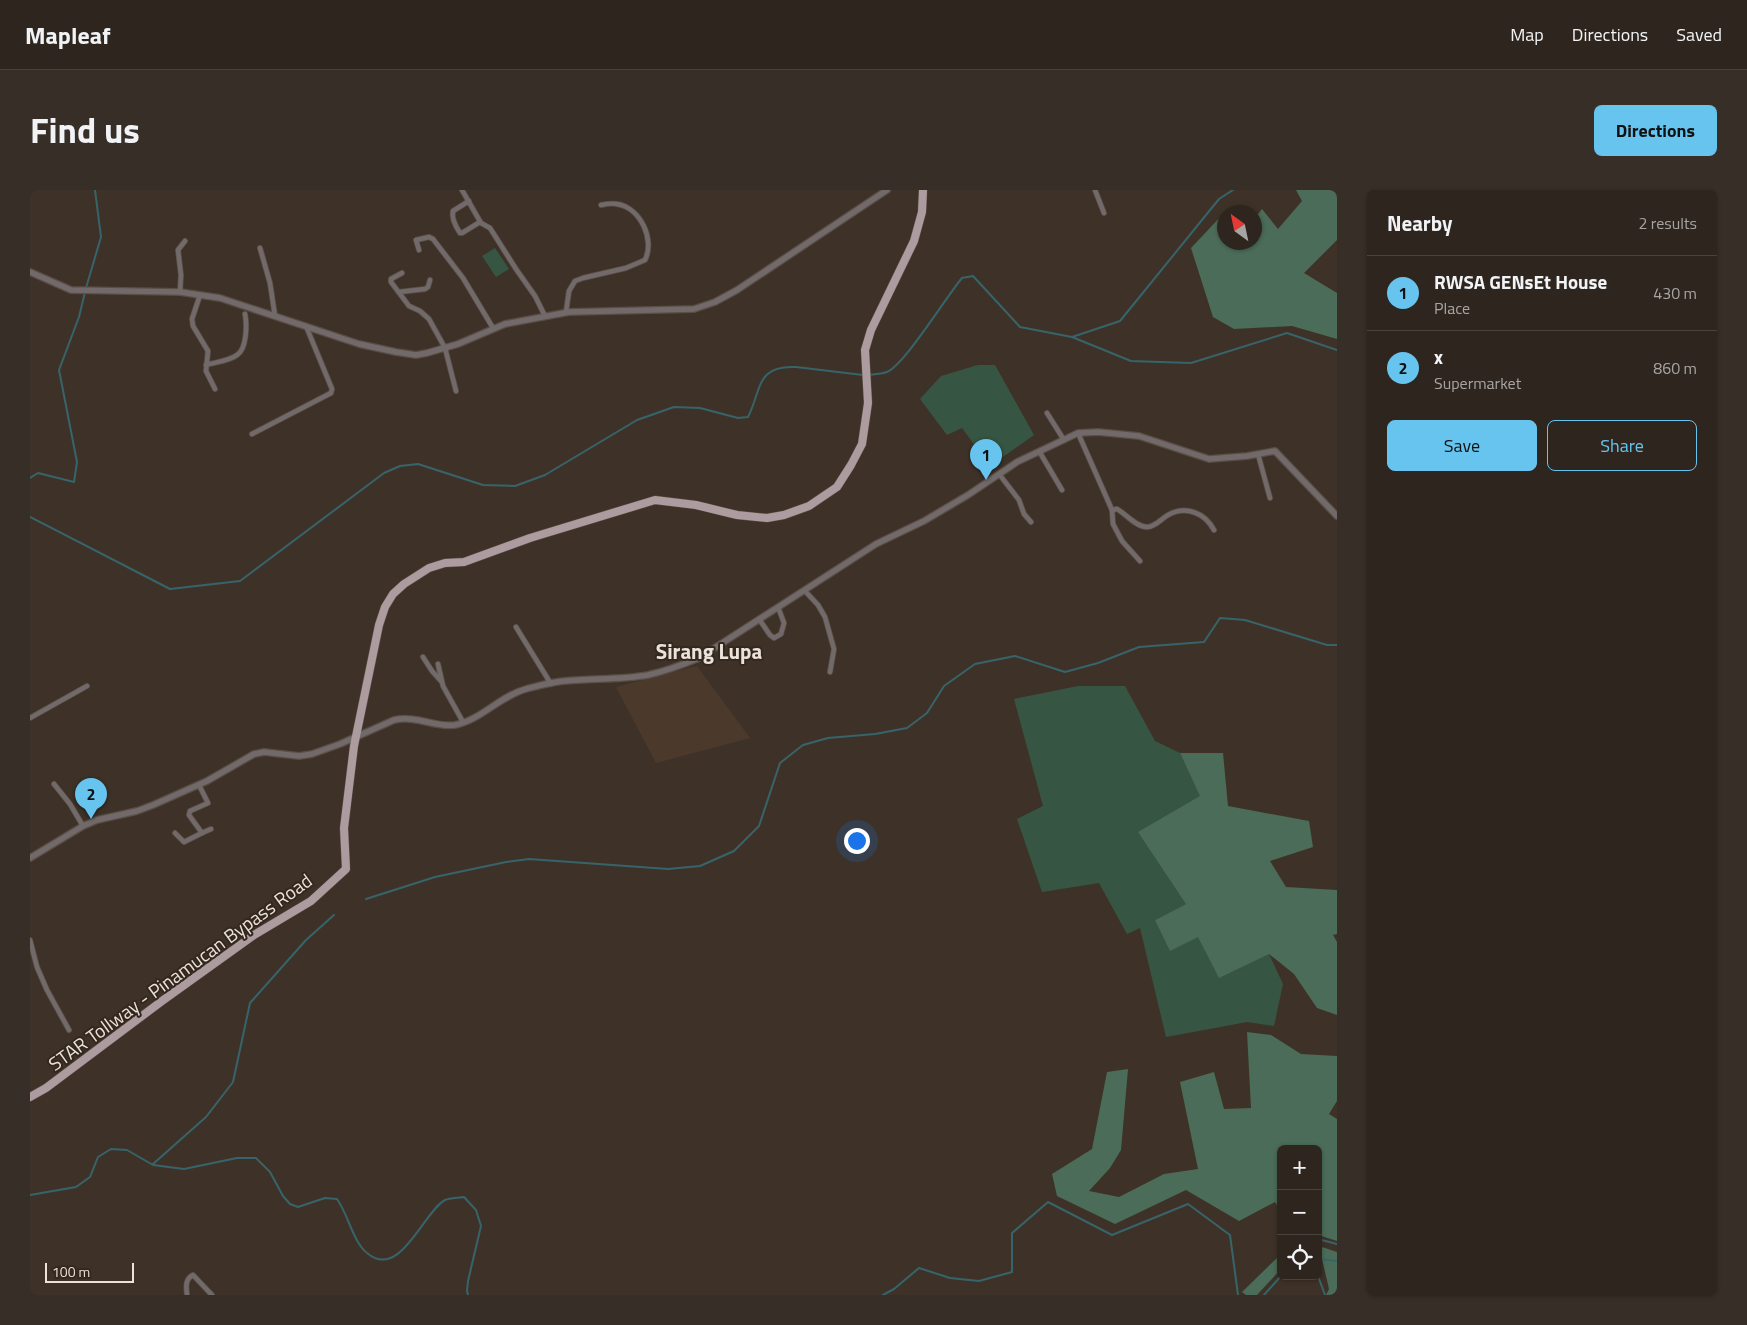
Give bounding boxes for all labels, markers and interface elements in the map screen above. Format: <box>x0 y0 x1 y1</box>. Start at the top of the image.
text: Mapleaf <box>25 17 110 53</box>
text: Map <box>1510 21 1544 48</box>
text: Directions <box>1572 21 1648 48</box>
text: Saved <box>1676 21 1722 48</box>
text: Find us <box>30 103 140 157</box>
button: Directions <box>1594 105 1717 156</box>
north arrow <box>1217 205 1262 250</box>
text: Nearby <box>1387 207 1452 239</box>
text: 2 results <box>1638 211 1697 235</box>
text: RWSA GENsEt House <box>1434 267 1607 296</box>
text: 1 <box>1399 281 1407 305</box>
text: 430 m <box>1653 281 1697 305</box>
text: Place <box>1434 296 1470 320</box>
text: x <box>1434 342 1443 371</box>
text: 2 <box>1399 356 1407 380</box>
text: 860 m <box>1653 356 1697 380</box>
text: Supermarket <box>1434 371 1521 395</box>
button: Save <box>1387 420 1537 471</box>
button: Share <box>1547 420 1697 471</box>
pin: 1 <box>970 439 1002 480</box>
district label: Sirang Lupa <box>656 635 763 667</box>
pin: 2 <box>75 778 107 819</box>
your location <box>844 828 870 854</box>
street label: STAR Tollway - Pinamucan Bypass Road <box>42 866 318 1077</box>
map controls <box>1277 1145 1322 1280</box>
button: + <box>1277 1145 1322 1190</box>
button: − <box>1277 1190 1322 1235</box>
button: locate <box>1277 1235 1322 1280</box>
scale bar <box>45 1260 134 1283</box>
text: 100 m <box>52 1261 90 1282</box>

